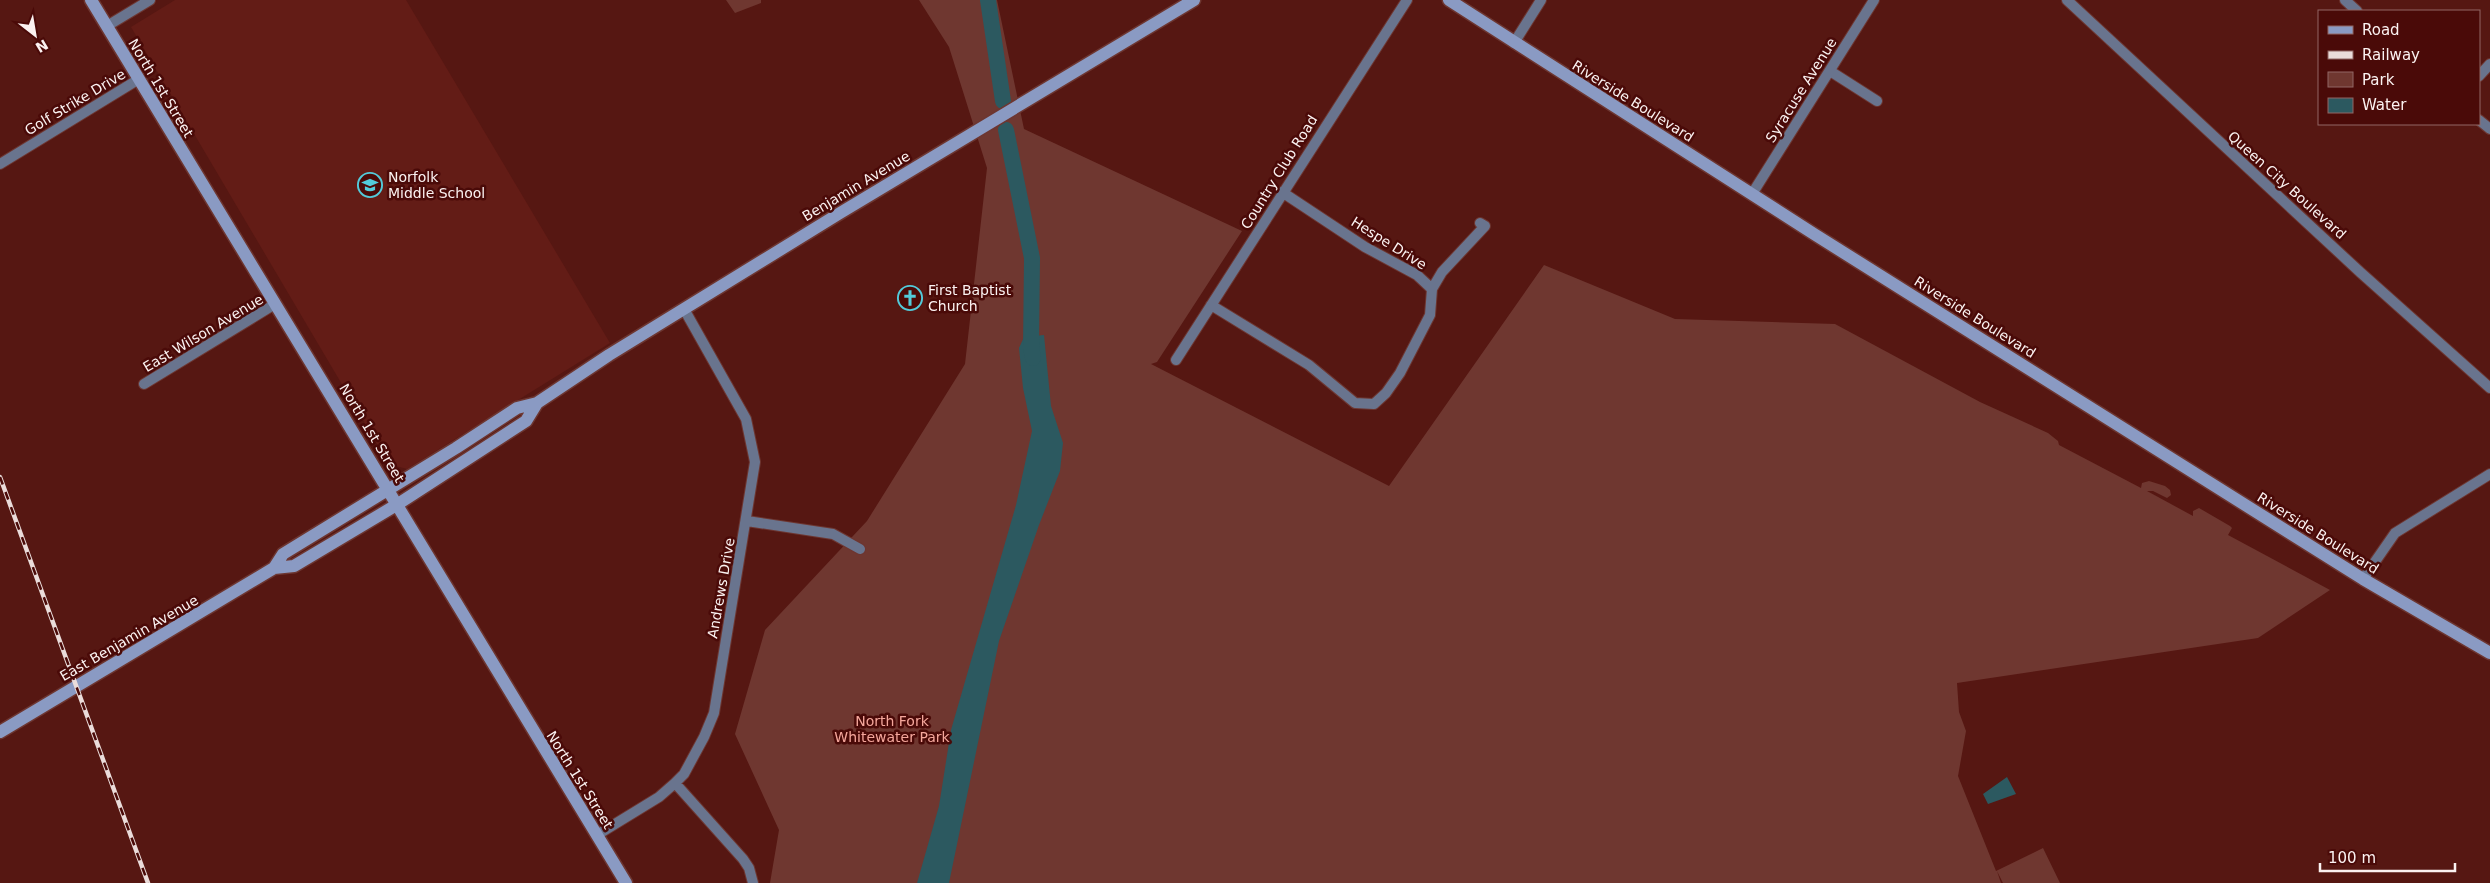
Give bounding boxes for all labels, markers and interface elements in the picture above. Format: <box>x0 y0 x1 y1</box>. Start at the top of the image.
north arrow <box>10 10 60 60</box>
legend <box>2318 10 2480 125</box>
text: Road <box>2362 21 2400 39</box>
street label: Syracuse Avenue <box>1762 35 1840 145</box>
text: N <box>33 36 51 56</box>
street label: North 1st Street <box>125 36 197 141</box>
text: Railway <box>2362 46 2420 64</box>
street label: Riverside Boulevard <box>1569 57 1697 145</box>
street label: Golf Strike Drive <box>22 66 128 138</box>
text: Park <box>2362 71 2395 89</box>
text: Water <box>2362 96 2407 114</box>
street label: Country Club Road <box>1237 112 1321 232</box>
street label: Queen City Boulevard <box>2225 128 2349 242</box>
street label: Benjamin Avenue <box>799 148 913 224</box>
place label: Norfolk Middle School <box>388 169 485 201</box>
school or university icon: Norfolk Middle School <box>357 172 383 198</box>
street label: Hespe Drive <box>1348 214 1430 272</box>
street label: Riverside Boulevard <box>1911 273 2039 361</box>
place label: First Baptist Church <box>928 282 1012 314</box>
church icon: First Baptist Church <box>897 285 923 311</box>
street label: East Wilson Avenue <box>140 291 266 375</box>
street label: North 1st Street <box>336 381 408 486</box>
street label: Riverside Boulevard <box>2254 489 2382 577</box>
street label: Andrews Drive <box>704 536 738 640</box>
street label: East Benjamin Avenue <box>57 592 201 684</box>
park label: North Fork Whitewater Park <box>834 713 951 745</box>
street label: North 1st Street <box>543 728 617 832</box>
scale bar <box>2320 840 2455 872</box>
text: 100 m <box>2328 849 2376 867</box>

